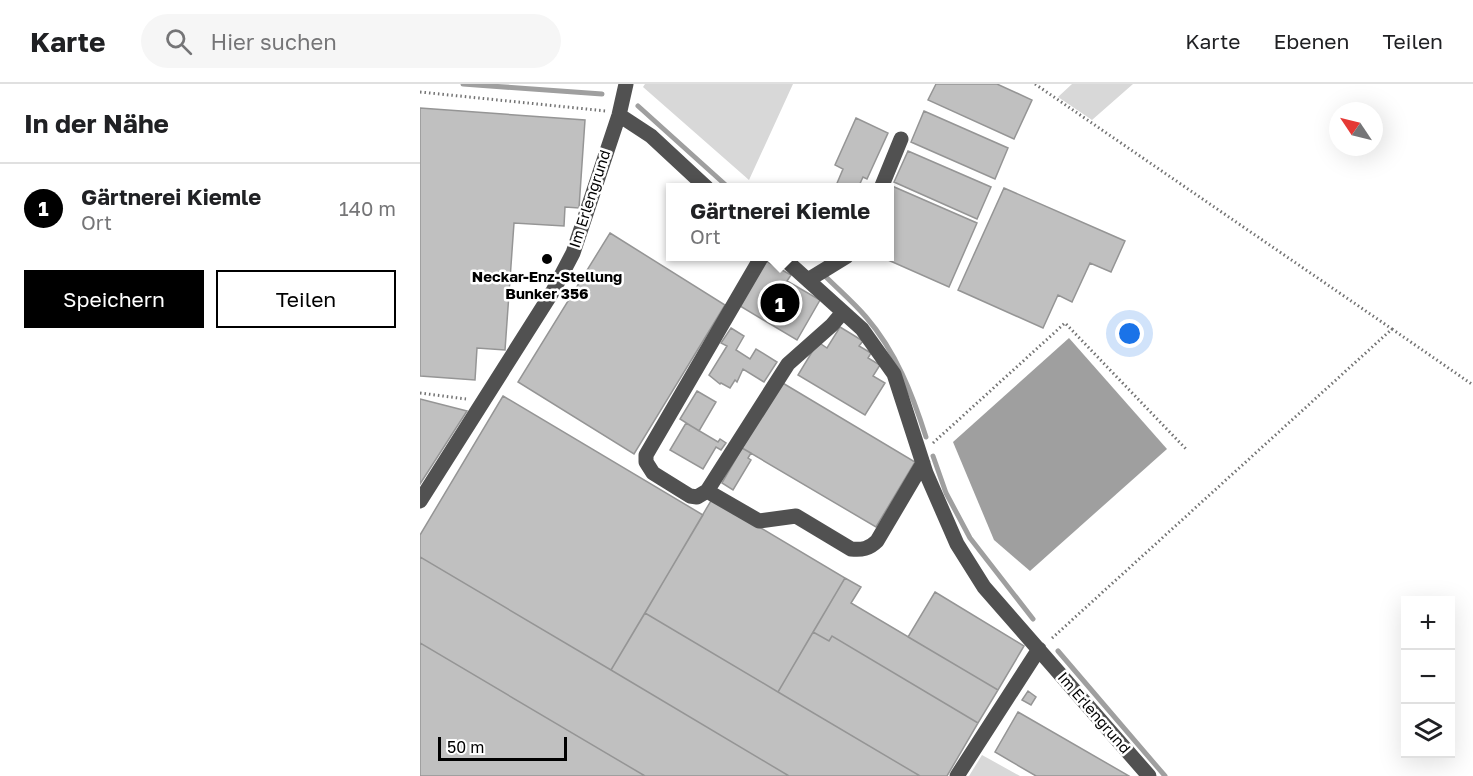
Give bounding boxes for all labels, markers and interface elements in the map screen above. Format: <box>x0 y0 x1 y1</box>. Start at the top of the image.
search box <box>141 14 561 68</box>
text: Karte <box>30 25 105 58</box>
icon: search <box>162 25 195 58</box>
text: Hier suchen <box>210 28 337 55</box>
text: Karte <box>1185 28 1241 54</box>
text: Ebenen <box>1274 28 1349 54</box>
text: Teilen <box>1382 28 1443 54</box>
north arrow <box>1329 102 1383 156</box>
text: In der Nähe <box>24 108 169 139</box>
street label: Im Erlengrund <box>565 147 613 250</box>
text: Gärtnerei Kiemle <box>81 183 261 210</box>
popup <box>666 183 894 261</box>
text: 1 <box>38 196 49 220</box>
text: 140 m <box>339 196 396 220</box>
text: Gärtnerei Kiemle <box>690 197 870 224</box>
text: Ort <box>81 210 112 234</box>
text: Ort <box>690 224 721 248</box>
marker: Neckar-Enz-Stellung Bunker 356 <box>540 252 554 266</box>
place label: Neckar-Enz-Stellung Bunker 356 <box>472 267 622 302</box>
button: Speichern <box>24 270 204 328</box>
button: Teilen <box>216 270 396 328</box>
pin: 1 <box>760 280 800 326</box>
your location <box>1115 319 1144 348</box>
map controls <box>1401 596 1455 758</box>
button: + <box>1401 596 1455 650</box>
button: − <box>1401 650 1455 704</box>
street label: Im Erlengrund <box>1055 668 1135 757</box>
button: layers <box>1401 704 1455 758</box>
scale bar <box>438 734 567 762</box>
text: 50 m <box>447 737 484 757</box>

